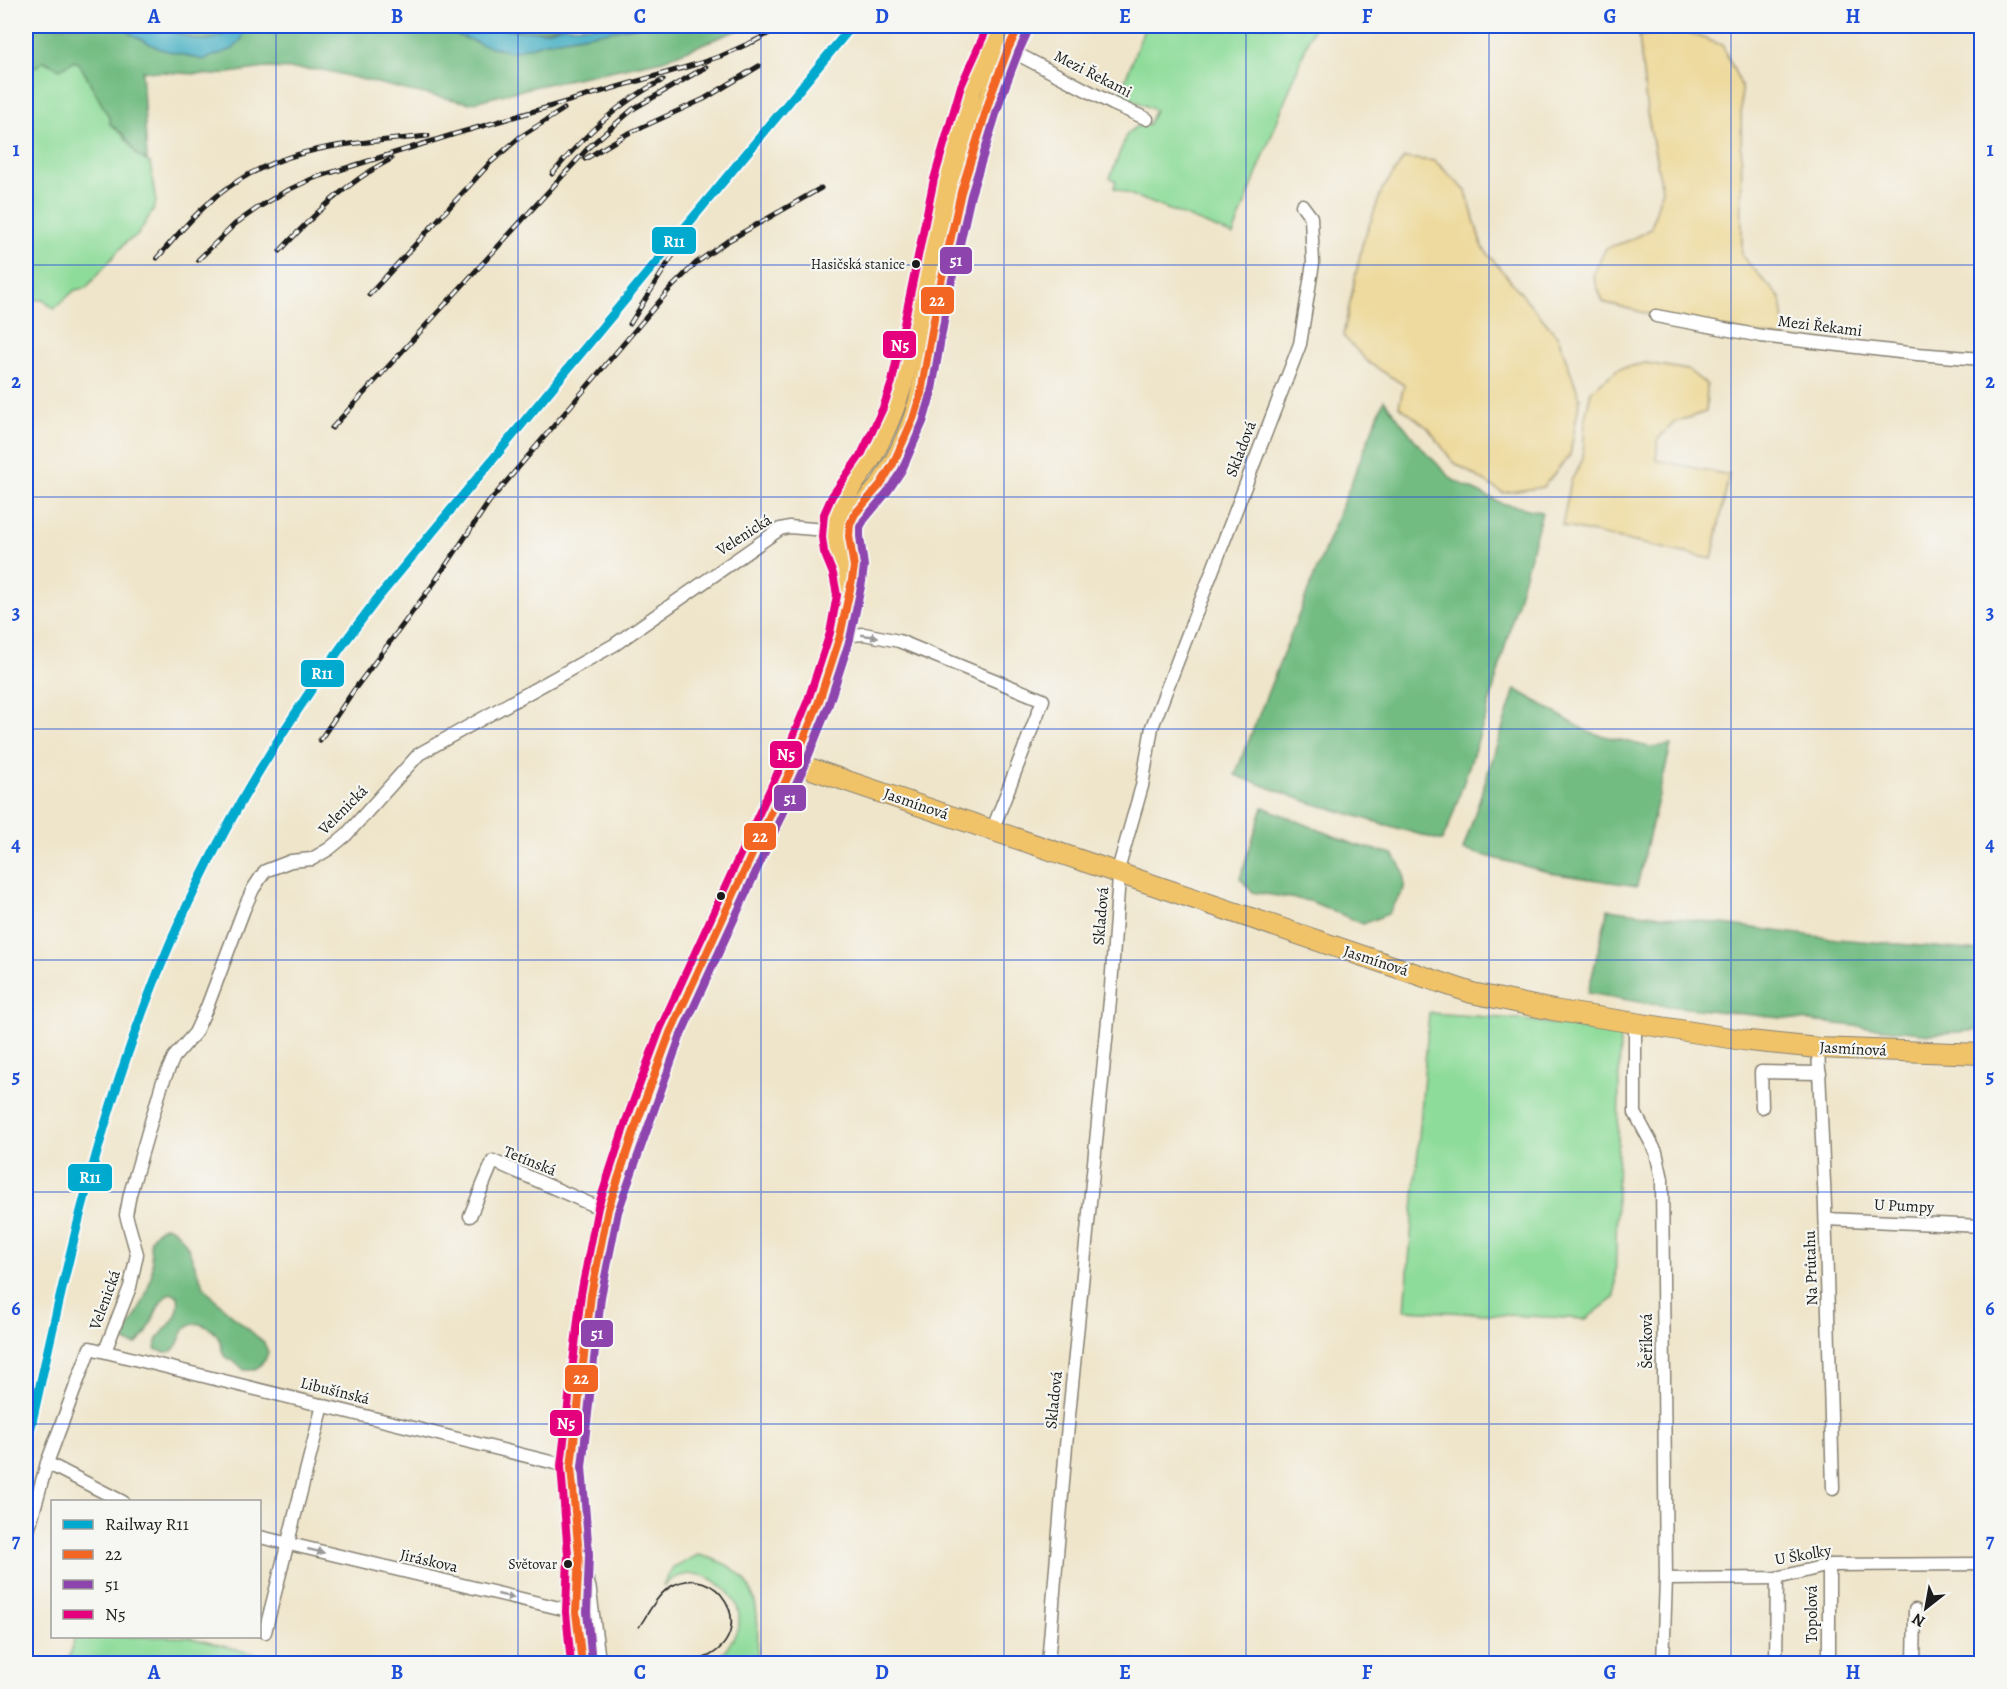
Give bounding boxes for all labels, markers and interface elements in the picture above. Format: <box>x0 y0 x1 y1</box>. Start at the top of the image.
text: A <box>147 3 161 30</box>
text: B <box>391 3 403 30</box>
text: C <box>634 3 646 30</box>
text: D <box>875 3 889 30</box>
text: E <box>1119 3 1131 30</box>
text: F <box>1362 3 1373 30</box>
text: G <box>1603 3 1617 30</box>
text: H <box>1846 3 1861 30</box>
street label: Mezi Řekami <box>1050 45 1136 103</box>
text: 1 <box>12 136 20 163</box>
text: 1 <box>1986 136 1994 163</box>
line badge: R11 <box>651 226 697 255</box>
text: R11 <box>663 231 685 253</box>
line badge: 51 <box>939 246 973 275</box>
text: 51 <box>950 250 963 272</box>
place label: Hasičská stanice <box>811 255 905 274</box>
marker: Hasičská stanice <box>910 258 922 270</box>
line badge: 22 <box>920 286 955 315</box>
text: 22 <box>929 290 945 312</box>
street label: Mezi Řekami <box>1777 310 1863 342</box>
line badge: N5 <box>882 330 917 359</box>
text: N5 <box>891 335 909 357</box>
text: 2 <box>11 368 21 395</box>
text: 2 <box>1985 368 1995 395</box>
street label: Skladová <box>1220 417 1262 480</box>
street label: Velenická <box>711 509 776 562</box>
text: 3 <box>12 599 20 626</box>
text: 3 <box>1986 599 1994 626</box>
one-way arrow <box>860 631 879 640</box>
line badge: R11 <box>300 659 345 688</box>
text: R11 <box>311 663 333 685</box>
line badge: N5 <box>769 740 803 769</box>
text: N5 <box>777 744 795 766</box>
street label: Velenická <box>313 780 373 840</box>
street label: Jasmínová <box>881 783 952 826</box>
line badge: 51 <box>773 784 807 812</box>
text: 51 <box>784 788 797 810</box>
line badge: 22 <box>743 822 777 851</box>
text: 22 <box>752 826 768 848</box>
text: 4 <box>11 831 21 858</box>
text: 4 <box>1985 831 1995 858</box>
street label: Skladová <box>1088 885 1115 946</box>
unlabelled marker <box>715 890 727 902</box>
street label: Jasmínová <box>1341 940 1412 982</box>
street label: Jasmínová <box>1819 1036 1888 1062</box>
text: 5 <box>12 1063 20 1090</box>
text: 5 <box>1986 1063 1994 1090</box>
street label: Tetínská <box>500 1140 560 1182</box>
line badge: R11 <box>67 1163 113 1192</box>
text: R11 <box>79 1167 101 1189</box>
street label: U Pumpy <box>1873 1193 1935 1219</box>
street label: Na Průtahu <box>1799 1230 1823 1306</box>
street label: Velenická <box>84 1267 126 1334</box>
text: 6 <box>11 1295 21 1322</box>
text: 6 <box>1985 1295 1995 1322</box>
street label: Šeříková <box>1636 1313 1658 1369</box>
line badge: 51 <box>580 1319 614 1348</box>
text: 51 <box>591 1323 604 1345</box>
line badge: 22 <box>564 1364 599 1393</box>
text: 22 <box>573 1368 589 1390</box>
street label: Skladová <box>1040 1369 1068 1430</box>
street label: Libušínská <box>298 1372 372 1410</box>
line badge: N5 <box>549 1409 583 1437</box>
text: N5 <box>557 1413 575 1435</box>
legend <box>51 1500 261 1638</box>
text: Railway R11 <box>105 1512 189 1536</box>
text: 7 <box>12 1527 21 1554</box>
text: 7 <box>1986 1527 1995 1554</box>
street label: U Školky <box>1773 1539 1834 1571</box>
text: 22 <box>105 1542 123 1566</box>
street label: Jiráskova <box>398 1544 461 1578</box>
one-way arrow <box>307 1547 326 1556</box>
place label: Světovar <box>508 1555 558 1574</box>
marker: Světovar <box>562 1558 574 1570</box>
text: 51 <box>105 1572 119 1596</box>
north arrow <box>1896 1578 1956 1638</box>
street label: Topolová <box>1801 1584 1823 1643</box>
one-way arrow <box>497 1592 516 1601</box>
text: N5 <box>105 1602 126 1626</box>
text: N <box>1908 1607 1929 1632</box>
text: A <box>147 1659 161 1686</box>
text: B <box>391 1659 403 1686</box>
text: C <box>634 1659 646 1686</box>
text: D <box>875 1659 889 1686</box>
text: E <box>1119 1659 1131 1686</box>
text: F <box>1362 1659 1373 1686</box>
text: G <box>1603 1659 1617 1686</box>
text: H <box>1846 1659 1861 1686</box>

